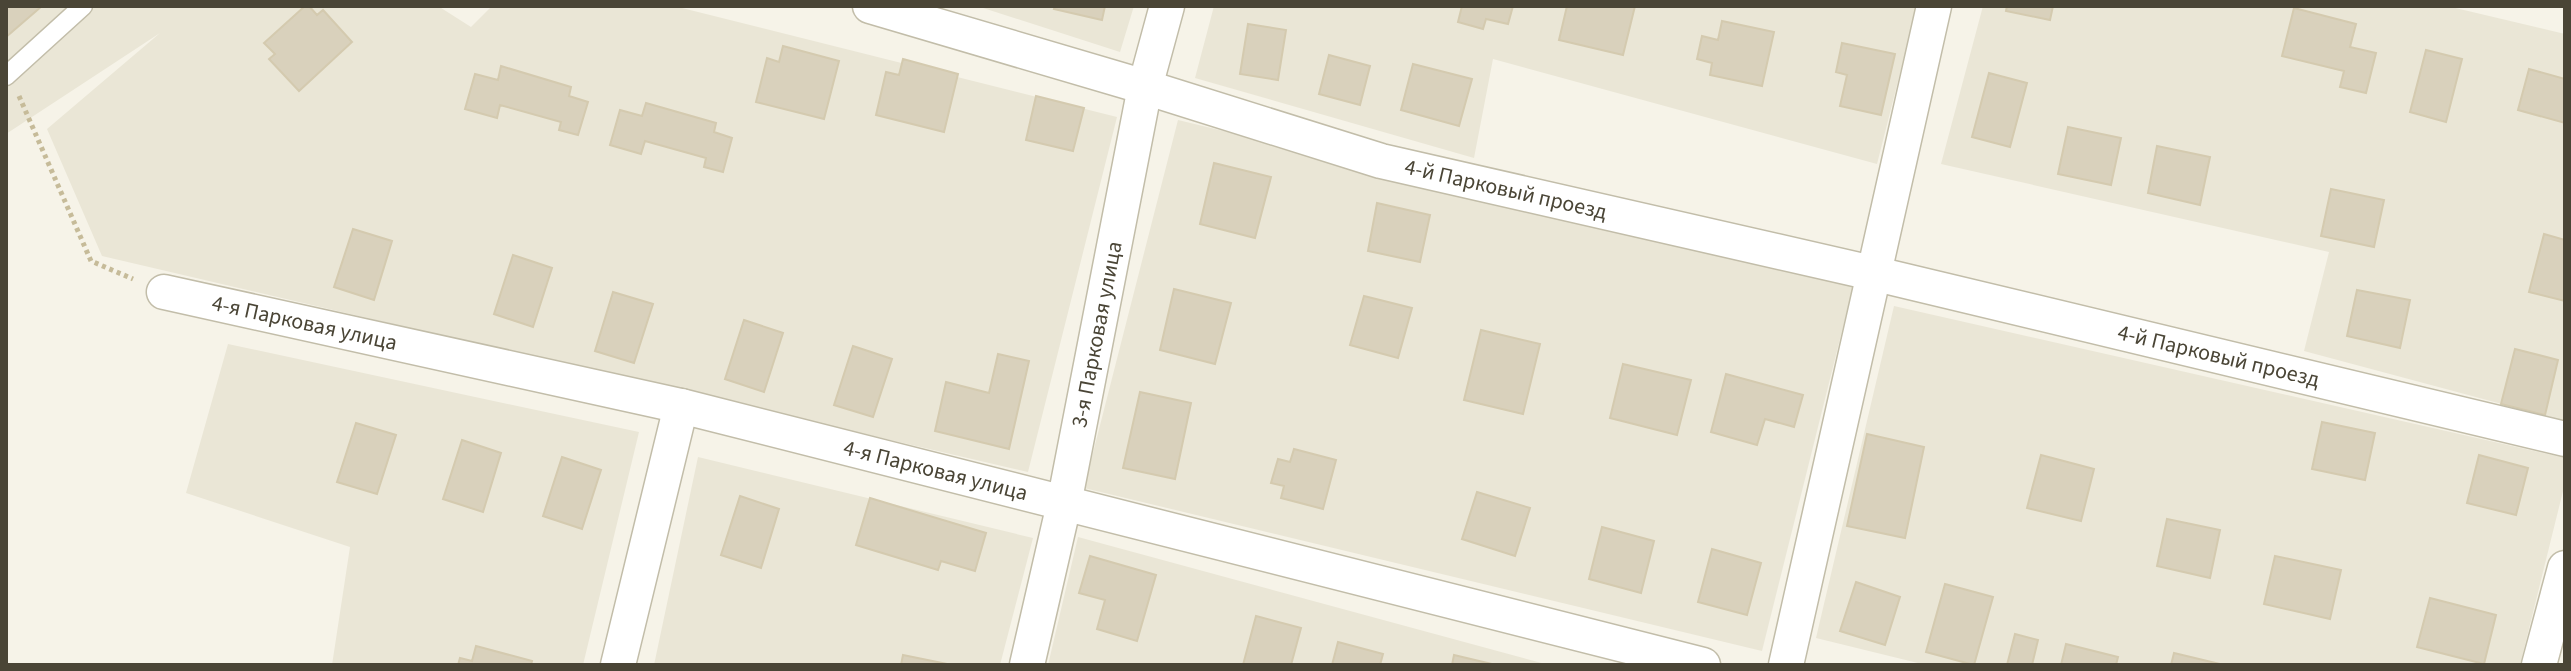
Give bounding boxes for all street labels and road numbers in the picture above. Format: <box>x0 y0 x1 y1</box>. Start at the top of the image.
street label: 4-й Парковый проезд <box>1402 151 1610 228</box>
street label: 3-я Парковая улица <box>1063 239 1131 430</box>
street label: 4-я Парковая улица <box>209 287 400 359</box>
street label: 4-й Парковый проезд <box>2114 316 2323 396</box>
street label: 4-я Парковая улица <box>840 432 1031 509</box>

